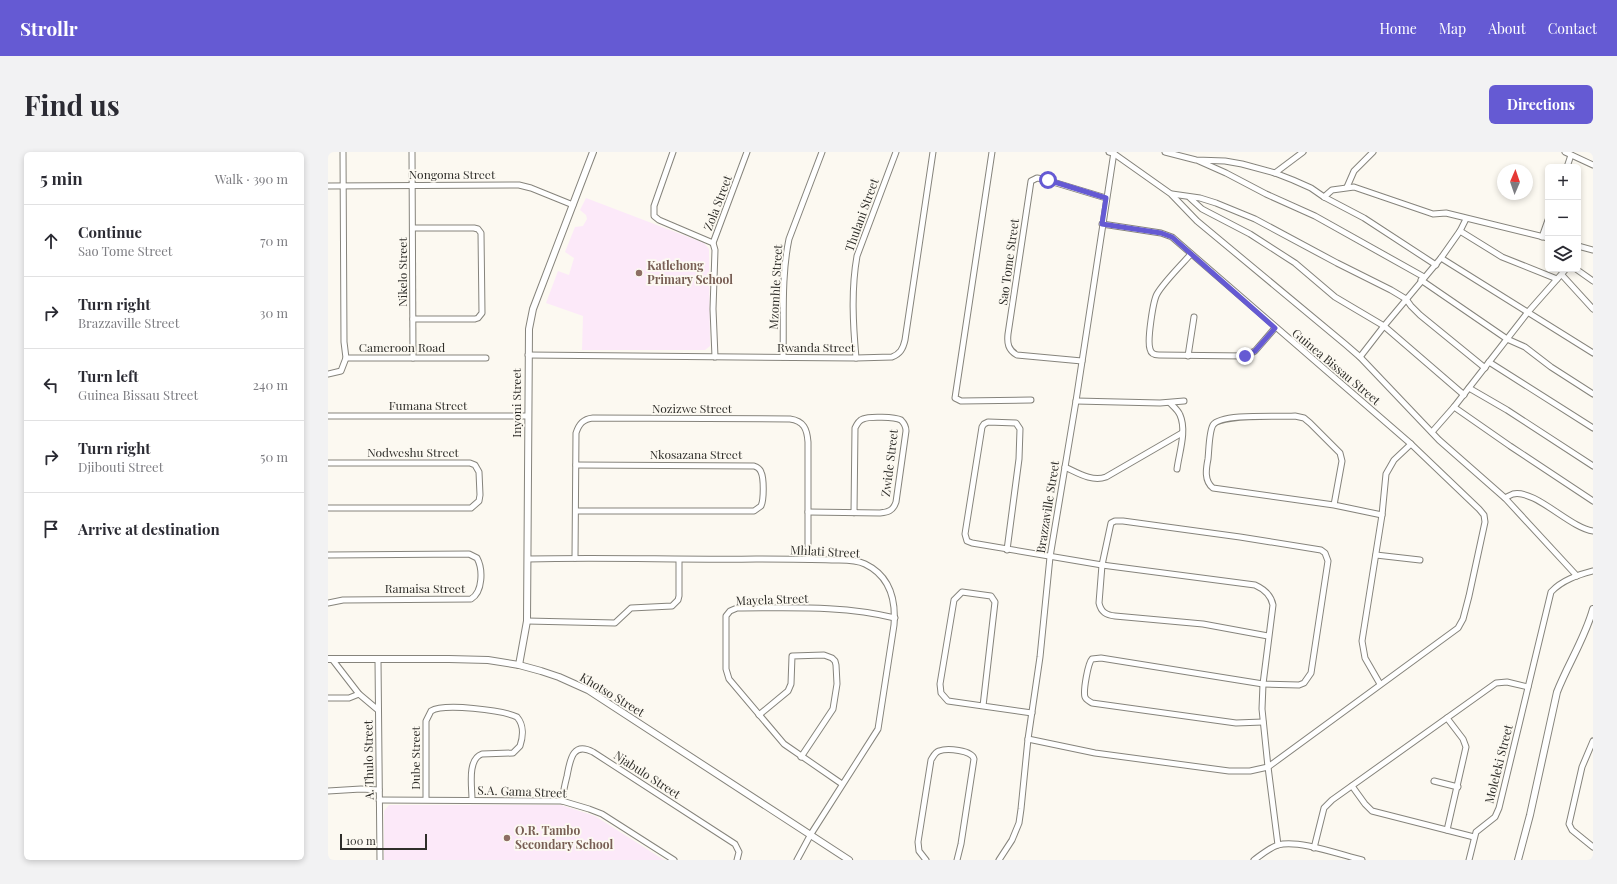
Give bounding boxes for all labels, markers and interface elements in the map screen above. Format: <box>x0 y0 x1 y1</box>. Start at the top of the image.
text: Strollr <box>20 15 78 41</box>
text: Home <box>1379 19 1417 38</box>
text: Map <box>1439 19 1466 38</box>
text: About <box>1488 19 1526 38</box>
text: Contact <box>1548 19 1597 38</box>
button: Directions <box>1489 85 1593 124</box>
text: Find us <box>24 86 120 123</box>
north arrow <box>1497 164 1533 200</box>
map controls <box>1545 164 1581 272</box>
button: + <box>1545 164 1581 200</box>
street label: Nongoma Street <box>409 166 496 182</box>
text: 5 min <box>40 167 83 189</box>
text: Walk · 390 m <box>215 170 288 187</box>
route start <box>1039 171 1057 189</box>
street label: Zola Street <box>699 172 735 233</box>
street label: Thulani Street <box>840 175 882 253</box>
button: − <box>1545 200 1581 236</box>
street label: Sao Tome Street <box>994 217 1022 306</box>
text: Continue <box>78 222 142 242</box>
icon: ahead <box>40 230 62 252</box>
text: 70 m <box>260 232 288 249</box>
button: layers <box>1545 236 1581 272</box>
street label: Nikelo Street <box>394 237 410 307</box>
text: Sao Tome Street <box>78 242 172 259</box>
street label: Mzomhle Street <box>765 243 785 330</box>
place label: Katlehong Primary School <box>647 257 733 287</box>
marker: Katlehong Primary School <box>634 268 644 278</box>
text: Turn right <box>78 294 151 314</box>
icon: right <box>40 302 62 324</box>
text: 30 m <box>260 304 288 321</box>
text: Brazzaville Street <box>78 314 179 331</box>
street label: Guinea Bissau Street <box>1289 324 1385 408</box>
street label: Cameroon Road <box>359 339 445 355</box>
street label: Rwanda Street <box>777 339 856 355</box>
route end <box>1236 347 1254 365</box>
text: Turn left <box>78 366 139 386</box>
street label: Inyoni Street <box>508 367 524 438</box>
icon: left <box>40 374 62 396</box>
text: 240 m <box>253 376 288 393</box>
text: Guinea Bissau Street <box>78 386 198 403</box>
street label: Fumana Street <box>389 397 468 413</box>
street label: Nozizwe Street <box>652 400 733 416</box>
street label: Zwide Street <box>877 427 901 498</box>
text: Turn right <box>78 438 151 458</box>
street label: Nodweshu Street <box>367 444 460 460</box>
icon: right <box>40 446 62 468</box>
street label: Nkosazana Street <box>650 446 743 462</box>
text: 50 m <box>260 448 288 465</box>
text: Djibouti Street <box>78 458 163 475</box>
street label: Brazzaville Street <box>1032 459 1062 554</box>
icon: arrive <box>40 518 62 540</box>
text: Arrive at destination <box>78 519 220 539</box>
street label: Mhlati Street <box>790 541 861 561</box>
street label: Ramaisa Street <box>385 580 466 596</box>
street label: Mayela Street <box>735 590 809 608</box>
street label: Khotso Street <box>577 669 649 720</box>
street label: A. Thulo Street <box>359 719 377 801</box>
street label: Moleleki Street <box>1480 722 1516 805</box>
street label: Dube Street <box>407 725 423 790</box>
street label: Njabulo Street <box>611 747 685 802</box>
street label: S.A. Gama Street <box>477 781 568 801</box>
place label: O.R. Tambo Secondary School <box>515 822 614 852</box>
scale bar <box>340 832 427 851</box>
text: 100 m <box>346 833 376 848</box>
marker: O.R. Tambo Secondary School <box>502 833 512 843</box>

